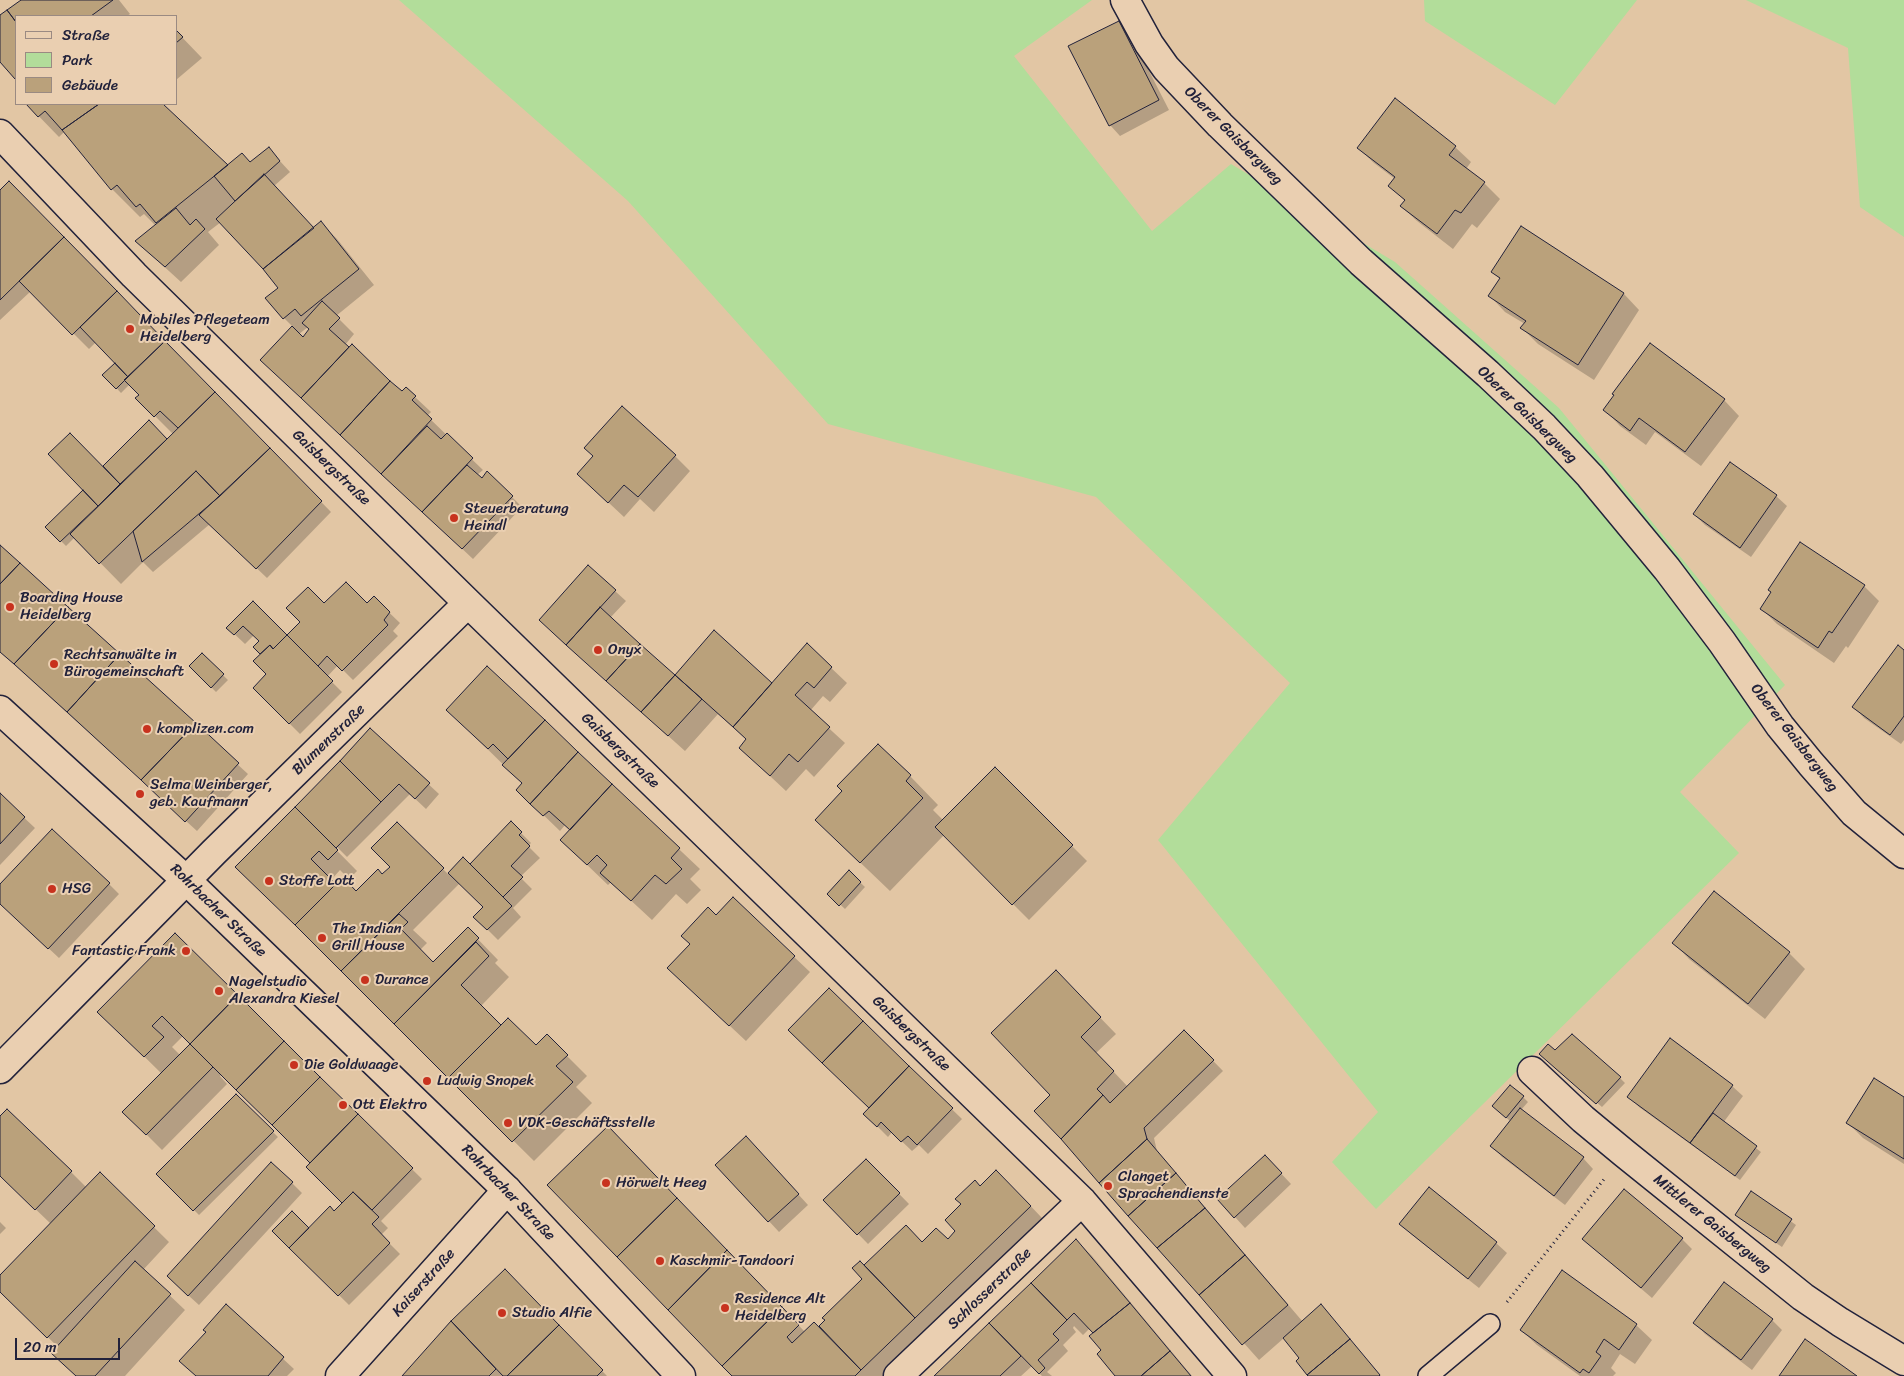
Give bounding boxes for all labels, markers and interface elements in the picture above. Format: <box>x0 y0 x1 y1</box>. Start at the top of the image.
legend <box>15 15 178 105</box>
text: Straße <box>62 22 110 48</box>
text: Park <box>62 47 93 73</box>
text: Gebäude <box>62 72 118 98</box>
street label: Oberer Gaisbergweg <box>1180 83 1286 189</box>
place label: Mobiles Pflegeteam Heidelberg <box>140 311 270 346</box>
marker: Mobiles Pflegeteam Heidelberg <box>124 323 136 335</box>
street label: Oberer Gaisbergweg <box>1473 363 1581 467</box>
street label: Gaisbergstraße <box>288 426 374 510</box>
place label: Steuerberatung Heindl <box>464 500 569 535</box>
marker: Steuerberatung Heindl <box>448 512 460 524</box>
place label: Boarding House Heidelberg <box>20 589 123 624</box>
marker: Boarding House Heidelberg <box>4 601 16 613</box>
place label: Onyx <box>608 641 641 659</box>
marker: Onyx <box>592 644 604 656</box>
place label: Rechtsanwälte in Bürogemeinschaft <box>64 646 184 681</box>
marker: Rechtsanwälte in Bürogemeinschaft <box>48 658 60 670</box>
street label: Oberer Gaisbergweg <box>1746 680 1842 796</box>
street label: Blumenstraße <box>289 701 369 779</box>
street label: Gaisbergstraße <box>577 709 663 793</box>
place label: komplizen.com <box>157 720 254 738</box>
marker: komplizen.com <box>141 723 153 735</box>
place label: Selma Weinberger, geb. Kaufmann <box>150 776 273 811</box>
marker: Selma Weinberger, geb. Kaufmann <box>134 788 146 800</box>
street label: Rohrbacher Straße <box>166 861 270 961</box>
place label: Stoffe Lott <box>279 872 354 890</box>
marker: Stoffe Lott <box>263 875 275 887</box>
place label: HSG <box>62 880 91 898</box>
marker: HSG <box>46 883 58 895</box>
place label: The Indian Grill House <box>332 920 404 955</box>
marker: The Indian Grill House <box>316 932 328 944</box>
place label: Fantastic Frank <box>72 942 176 960</box>
marker: Fantastic Frank <box>180 945 192 957</box>
place label: Durance <box>375 971 428 989</box>
place label: Nagelstudio Alexandra Kiesel <box>229 973 339 1008</box>
marker: Durance <box>359 974 371 986</box>
marker: Nagelstudio Alexandra Kiesel <box>213 985 225 997</box>
street label: Gaisbergstraße <box>868 992 954 1076</box>
place label: Die Goldwaage <box>304 1056 399 1074</box>
marker: Die Goldwaage <box>288 1059 300 1071</box>
place label: Ludwig Snopek <box>437 1072 535 1090</box>
marker: Ludwig Snopek <box>421 1075 433 1087</box>
place label: Ott Elektro <box>353 1096 427 1114</box>
marker: Ott Elektro <box>337 1099 349 1111</box>
place label: VDK-Geschäftsstelle <box>518 1114 655 1132</box>
marker: VDK-Geschäftsstelle <box>502 1117 514 1129</box>
street label: Rohrbacher Straße <box>458 1141 558 1245</box>
place label: Clanget Sprachendienste <box>1118 1168 1229 1203</box>
street label: Mittlerer Gaisbergweg <box>1649 1171 1775 1277</box>
place label: Hörwelt Heeg <box>616 1174 707 1192</box>
marker: Hörwelt Heeg <box>600 1177 612 1189</box>
marker: Clanget Sprachendienste <box>1102 1180 1114 1192</box>
street label: Schlosserstraße <box>944 1244 1036 1334</box>
street label: Kaiserstraße <box>389 1245 459 1321</box>
place label: Kaschmir-Tandoori <box>670 1252 794 1270</box>
marker: Kaschmir-Tandoori <box>654 1255 666 1267</box>
place label: Residence Alt Heidelberg <box>735 1290 826 1325</box>
marker: Residence Alt Heidelberg <box>719 1302 731 1314</box>
place label: Studio Alfie <box>512 1304 592 1322</box>
marker: Studio Alfie <box>496 1307 508 1319</box>
scale bar <box>18 1328 122 1360</box>
text: 20 m <box>23 1334 57 1360</box>

